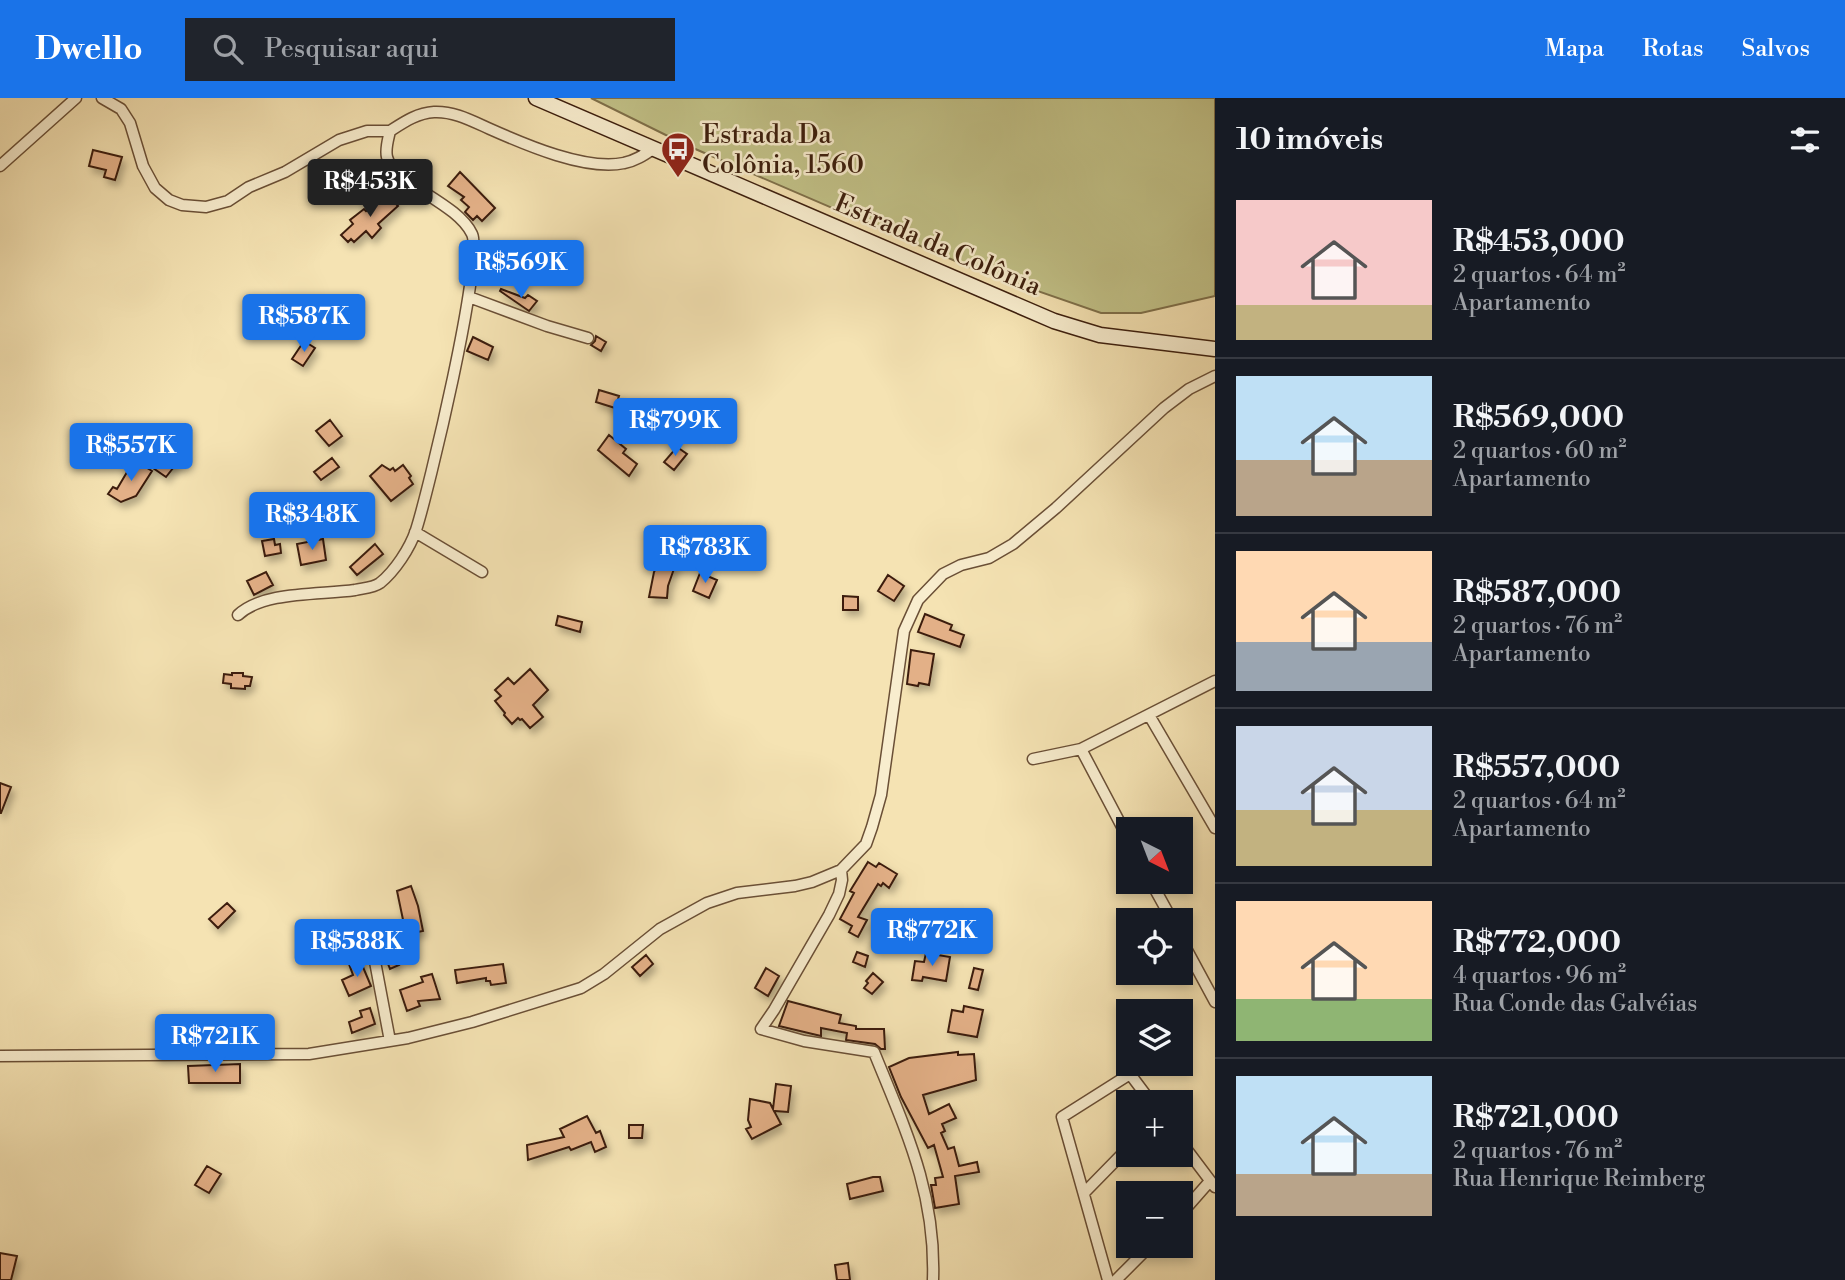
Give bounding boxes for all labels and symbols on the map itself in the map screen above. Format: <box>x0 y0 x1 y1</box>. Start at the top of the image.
place label: Estrada Da Colônia, 1560 <box>702 119 864 181</box>
bus stop icon: Estrada Da Colônia, 1560 <box>659 130 697 179</box>
pin: R$453K <box>313 159 427 219</box>
street label: Estrada da Colônia <box>829 187 1047 303</box>
pin: R$569K <box>464 240 578 300</box>
pin: R$587K <box>247 294 361 354</box>
pin: R$799K <box>618 398 732 458</box>
pin: R$557K <box>74 424 188 483</box>
pin: R$348K <box>255 492 369 552</box>
pin: R$783K <box>648 526 762 585</box>
north arrow <box>1116 817 1194 894</box>
pin: R$772K <box>875 908 989 968</box>
pin: R$588K <box>300 920 414 979</box>
pin: R$721K <box>158 1014 272 1074</box>

